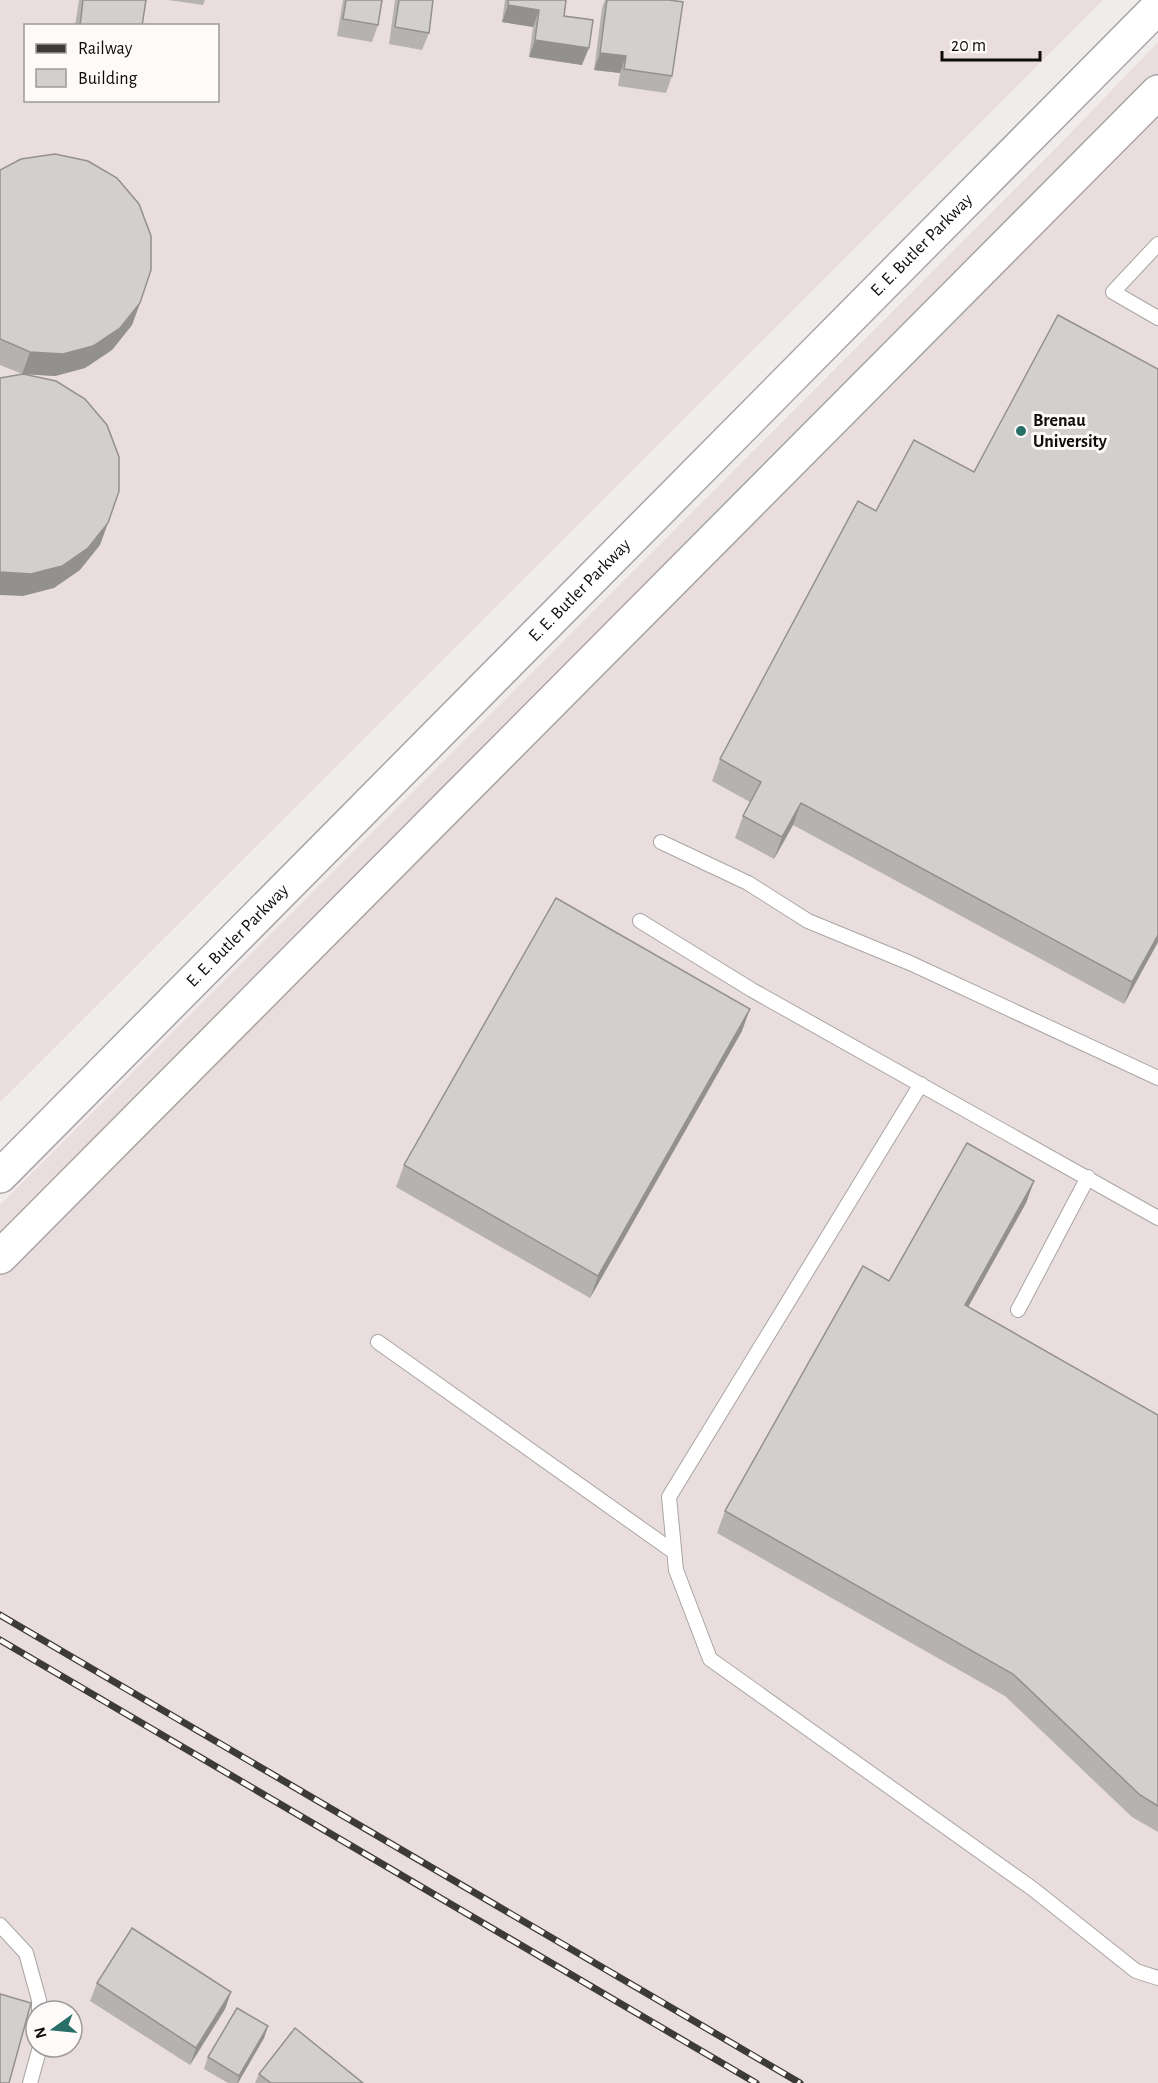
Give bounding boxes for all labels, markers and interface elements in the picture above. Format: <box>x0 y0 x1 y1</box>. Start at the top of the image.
legend <box>24 24 219 102</box>
scale bar <box>942 24 1040 62</box>
text: 20 m <box>951 37 986 55</box>
text: Railway <box>78 40 133 58</box>
text: Building <box>78 70 138 88</box>
street label: E. E. Butler Parkway <box>867 190 977 300</box>
place label: Brenau University <box>1033 412 1108 451</box>
marker: Brenau University <box>1014 424 1028 438</box>
street label: E. E. Butler Parkway <box>525 536 635 645</box>
street label: E. E. Butler Parkway <box>183 881 293 991</box>
north arrow <box>24 1999 84 2059</box>
text: N <box>31 2025 50 2040</box>

